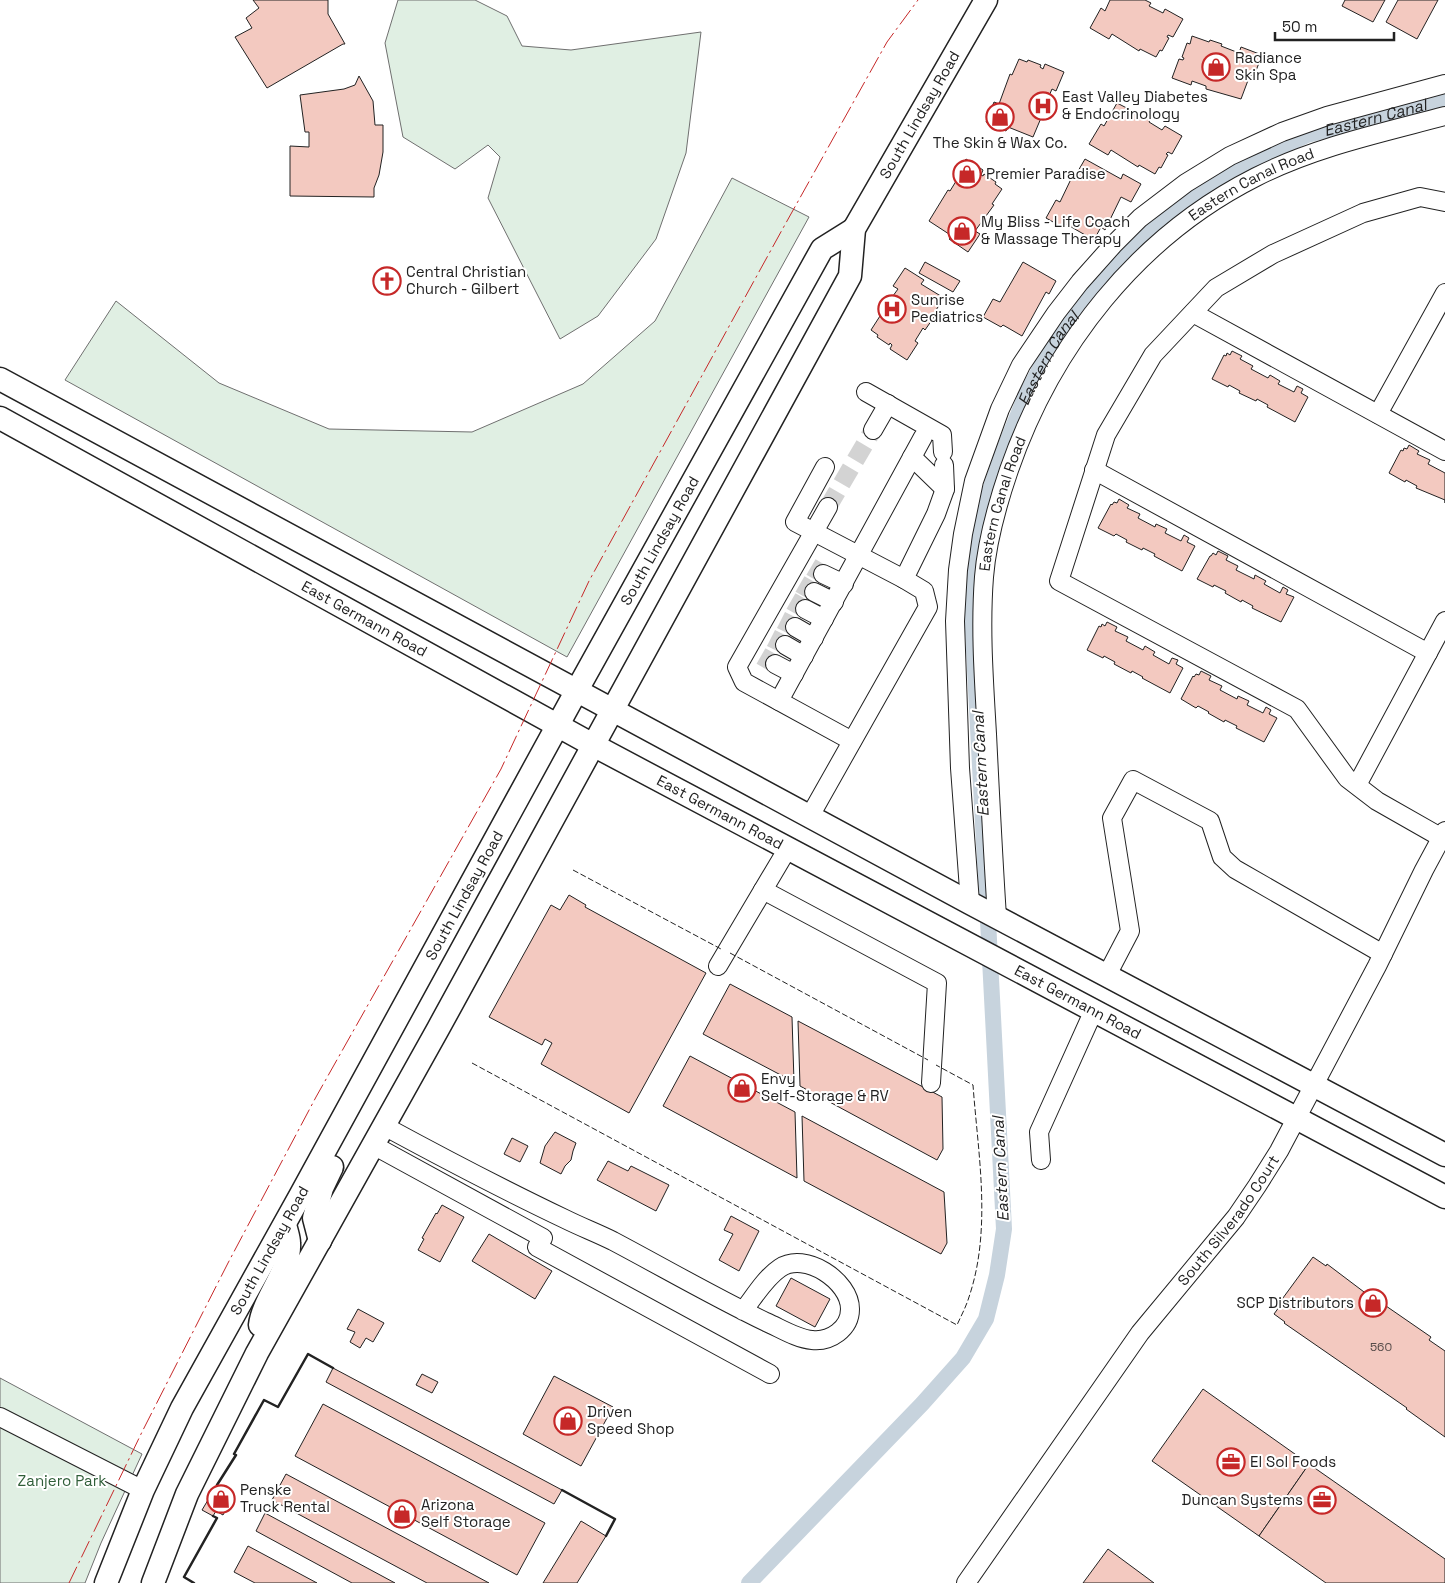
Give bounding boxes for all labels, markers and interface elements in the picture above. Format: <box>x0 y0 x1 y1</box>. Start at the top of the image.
scale bar <box>1275 10 1394 42</box>
text: 50 m <box>1282 17 1317 36</box>
street label: South Lindsay Road <box>875 47 964 182</box>
place label: Radiance Skin Spa <box>1235 48 1302 84</box>
shop icon: Radiance Skin Spa <box>1201 52 1231 82</box>
place label: East Valley Diabetes & Endocrinology <box>1062 87 1208 123</box>
hospital icon: East Valley Diabetes & Endocrinology <box>1028 91 1058 121</box>
water label: Eastern Canal <box>1322 94 1431 141</box>
shop icon: The Skin & Wax Co. <box>985 102 1015 132</box>
place label: The Skin & Wax Co. <box>933 133 1067 152</box>
street label: Eastern Canal Road <box>1185 143 1317 225</box>
shop icon: Premier Paradise <box>952 159 982 189</box>
place label: Premier Paradise <box>986 164 1106 183</box>
place label: My Bliss - Life Coach & Massage Therapy <box>981 212 1130 248</box>
shop icon: My Bliss - Life Coach & Massage Therapy <box>947 216 977 246</box>
place label: Central Christian Church - Gilbert <box>406 262 526 298</box>
church icon: Central Christian Church - Gilbert <box>372 266 402 296</box>
place label: Sunrise Pediatrics <box>911 290 983 326</box>
hospital icon: Sunrise Pediatrics <box>877 294 907 324</box>
water label: Eastern Canal <box>1013 306 1085 408</box>
street label: Eastern Canal Road <box>975 433 1030 572</box>
street label: South Lindsay Road <box>616 473 703 608</box>
street label: East Germann Road <box>298 576 431 661</box>
water label: Eastern Canal <box>967 709 994 817</box>
street label: East Germann Road <box>654 771 787 853</box>
street label: South Lindsay Road <box>421 827 507 963</box>
street label: East Germann Road <box>1011 960 1145 1043</box>
place label: Envy Self-Storage & RV <box>761 1069 889 1105</box>
shop icon: Envy Self-Storage & RV <box>727 1073 757 1103</box>
water label: Eastern Canal <box>987 1114 1014 1222</box>
street label: South Silverado Court <box>1173 1151 1283 1289</box>
street label: South Lindsay Road <box>226 1183 313 1318</box>
shop icon: SCP Distributors <box>1358 1288 1388 1318</box>
place label: SCP Distributors <box>1237 1293 1354 1312</box>
house number: 560 <box>1370 1339 1392 1355</box>
place label: Driven Speed Shop <box>587 1402 674 1438</box>
shop icon: Driven Speed Shop <box>553 1406 583 1436</box>
office icon: El Sol Foods <box>1216 1447 1246 1477</box>
place label: El Sol Foods <box>1250 1452 1336 1471</box>
park label: Zanjero Park <box>18 1471 106 1490</box>
place label: Penske Truck Rental <box>240 1480 330 1516</box>
shop icon: Penske Truck Rental <box>206 1484 236 1514</box>
office icon: Duncan Systems <box>1307 1485 1337 1515</box>
place label: Duncan Systems <box>1182 1490 1303 1509</box>
place label: Arizona Self Storage <box>421 1495 511 1531</box>
shop icon: Arizona Self Storage <box>387 1499 417 1529</box>

